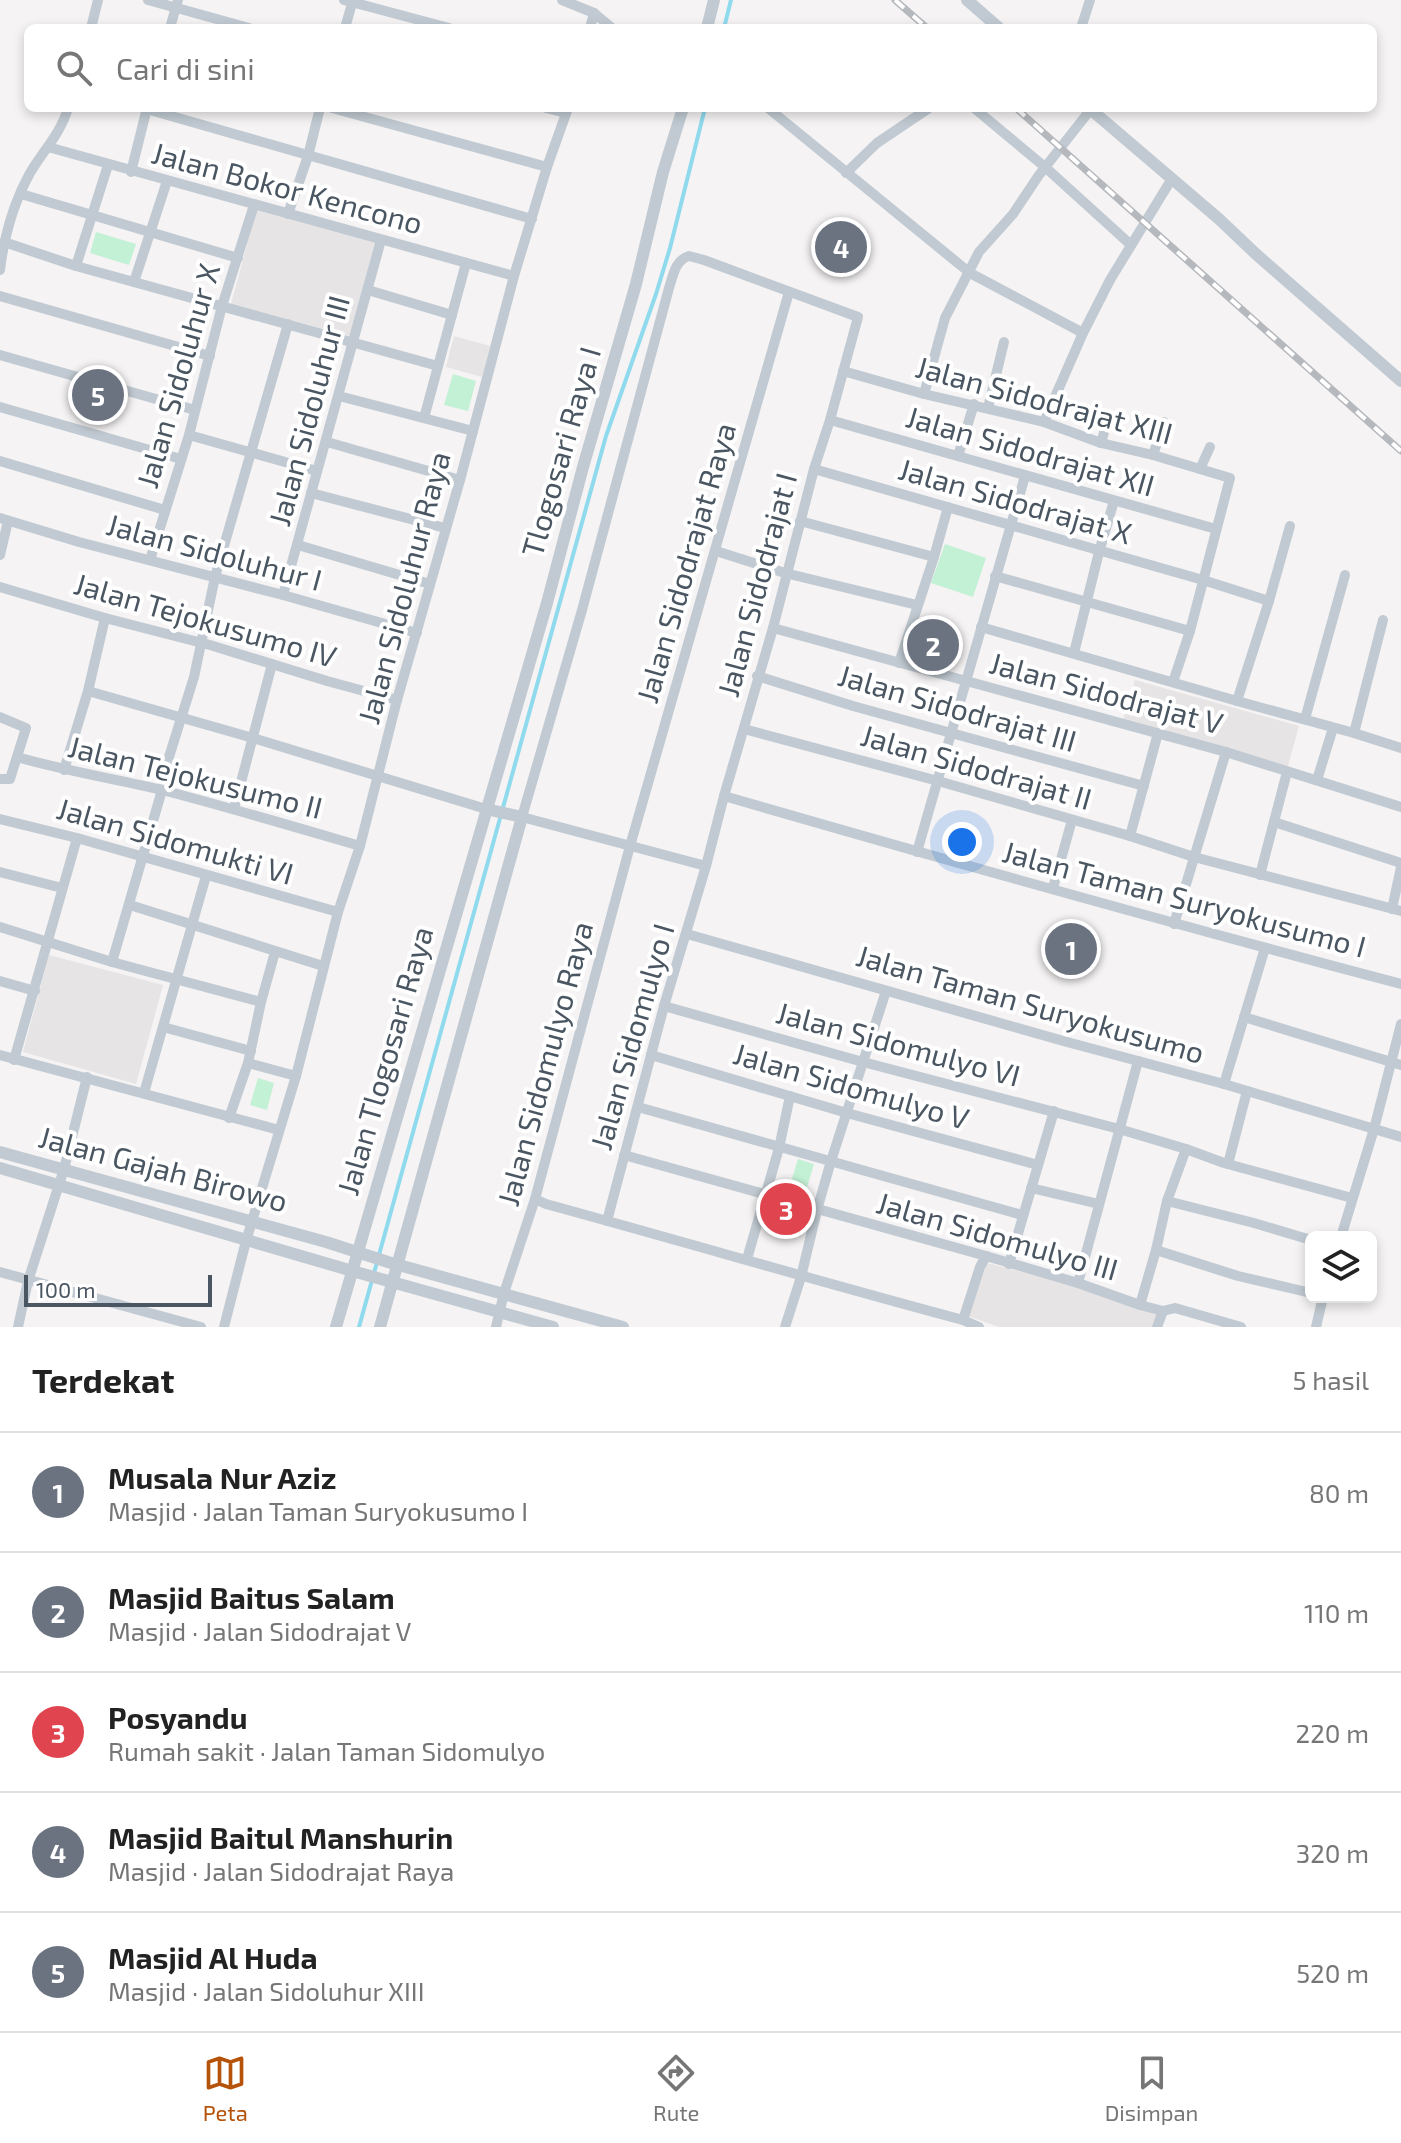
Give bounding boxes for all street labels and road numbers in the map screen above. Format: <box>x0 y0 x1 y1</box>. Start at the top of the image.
street label: Jalan Bokor Kencono <box>148 134 427 241</box>
street label: Jalan Sidoluhur X <box>128 259 226 492</box>
street label: Jalan Sidoluhur III <box>260 291 356 530</box>
street label: Tlogosari Raya I <box>513 342 607 561</box>
street label: Jalan Sidodrajat XIII <box>912 349 1176 453</box>
street label: Jalan Sidodrajat Raya <box>628 418 742 707</box>
street label: Jalan Sidoluhur Raya <box>349 447 457 728</box>
street label: Jalan Sidodrajat XII <box>895 450 1136 551</box>
street label: Jalan Sidodrajat X <box>894 452 1136 552</box>
street label: Jalan Sidodrajat I <box>709 469 803 700</box>
street label: Jalan Sidoluhur I <box>103 505 326 597</box>
street label: Jalan Tejokusumo IV <box>70 564 341 674</box>
street label: Jalan Sidodrajat V <box>986 644 1227 741</box>
street label: Jalan Sidodrajat III <box>834 656 1081 758</box>
street label: Jalan Sidodrajat II <box>857 716 1096 816</box>
street label: Jalan Tejokusumo II <box>65 727 326 825</box>
street label: Jalan Sidomukti VI <box>53 789 298 891</box>
street label: Jalan Taman Suryokusumo I <box>999 832 1370 964</box>
street label: Jalan Sidomulyo Raya <box>489 917 599 1210</box>
street label: Jalan Sidomulyo I <box>582 919 681 1154</box>
street label: Jalan Tlogosari Raya <box>329 922 440 1199</box>
street label: Jalan Taman Suryokusumo <box>852 936 1209 1070</box>
street label: Jalan Sidomulyo VI <box>772 995 1024 1095</box>
street label: Jalan Sidomulyo V <box>729 1036 973 1138</box>
street label: Jalan Gajah Birowo <box>35 1118 292 1219</box>
street label: Jalan Sidomulyo III <box>873 1183 1122 1287</box>

